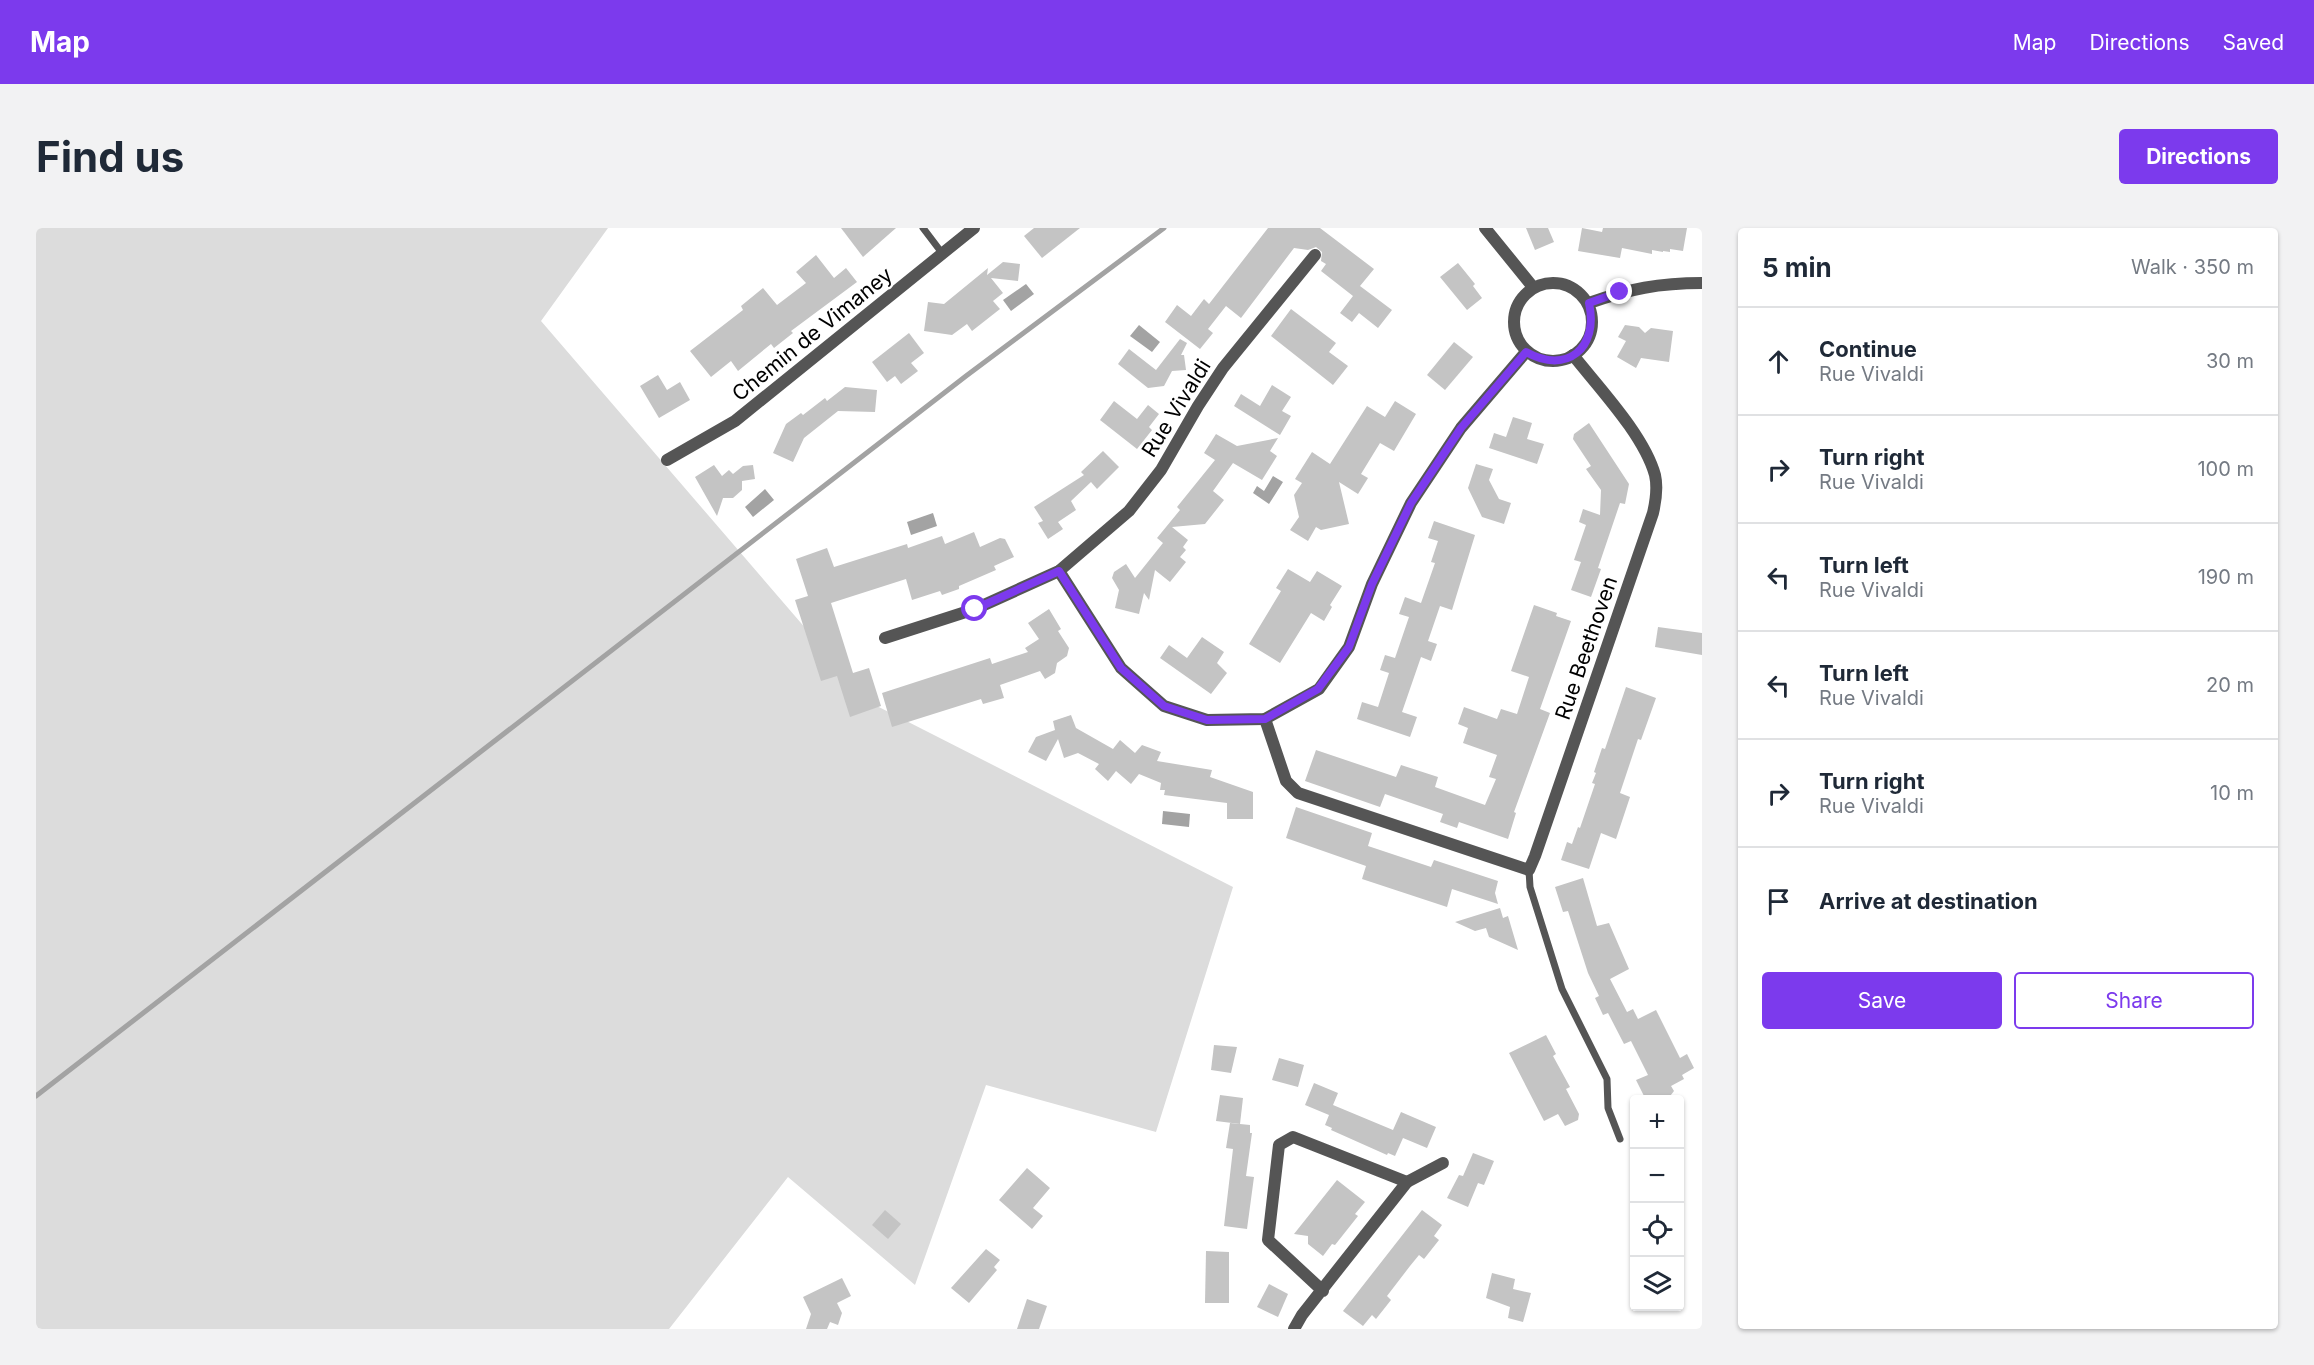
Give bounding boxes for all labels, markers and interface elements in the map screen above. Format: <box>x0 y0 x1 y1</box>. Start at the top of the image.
text: Map <box>30 25 90 59</box>
text: Map <box>2013 30 2056 55</box>
text: Directions <box>2089 30 2190 55</box>
text: Saved <box>2223 30 2284 55</box>
button: Directions <box>2119 129 2278 184</box>
text: Find us <box>36 131 184 182</box>
text: 5 min <box>1762 252 1832 283</box>
text: Walk · 350 m <box>2131 255 2254 279</box>
street label: Chemin de Vimaney <box>727 262 897 406</box>
route end <box>1606 278 1632 304</box>
text: Continue <box>1819 336 1917 362</box>
icon: ahead <box>1762 345 1795 378</box>
text: 30 m <box>2206 349 2254 373</box>
street label: Rue Vivaldi <box>1136 355 1216 461</box>
text: Rue Vivaldi <box>1819 362 1924 386</box>
text: Turn right <box>1819 444 1925 470</box>
icon: right <box>1762 453 1795 486</box>
text: 100 m <box>2197 457 2254 481</box>
text: Rue Vivaldi <box>1819 470 1924 494</box>
text: Turn left <box>1819 552 1909 578</box>
icon: left <box>1762 561 1795 594</box>
text: 190 m <box>2198 565 2254 589</box>
street label: Rue Beethoven <box>1550 573 1622 723</box>
text: Rue Vivaldi <box>1819 578 1924 602</box>
route start <box>961 595 987 621</box>
text: Turn left <box>1819 660 1909 686</box>
icon: left <box>1762 669 1795 702</box>
text: 20 m <box>2206 673 2254 697</box>
text: Rue Vivaldi <box>1819 686 1924 710</box>
text: Turn right <box>1819 768 1925 794</box>
icon: right <box>1762 777 1795 810</box>
text: 10 m <box>2210 781 2254 805</box>
text: Rue Vivaldi <box>1819 794 1924 818</box>
icon: arrive <box>1762 885 1795 918</box>
text: Arrive at destination <box>1819 888 2038 914</box>
button: Save <box>1762 972 2002 1029</box>
button: Share <box>2014 972 2254 1029</box>
map controls <box>1630 1095 1684 1311</box>
button: + <box>1630 1095 1684 1149</box>
button: − <box>1630 1149 1684 1203</box>
button: locate <box>1630 1203 1684 1257</box>
button: layers <box>1630 1257 1684 1311</box>

